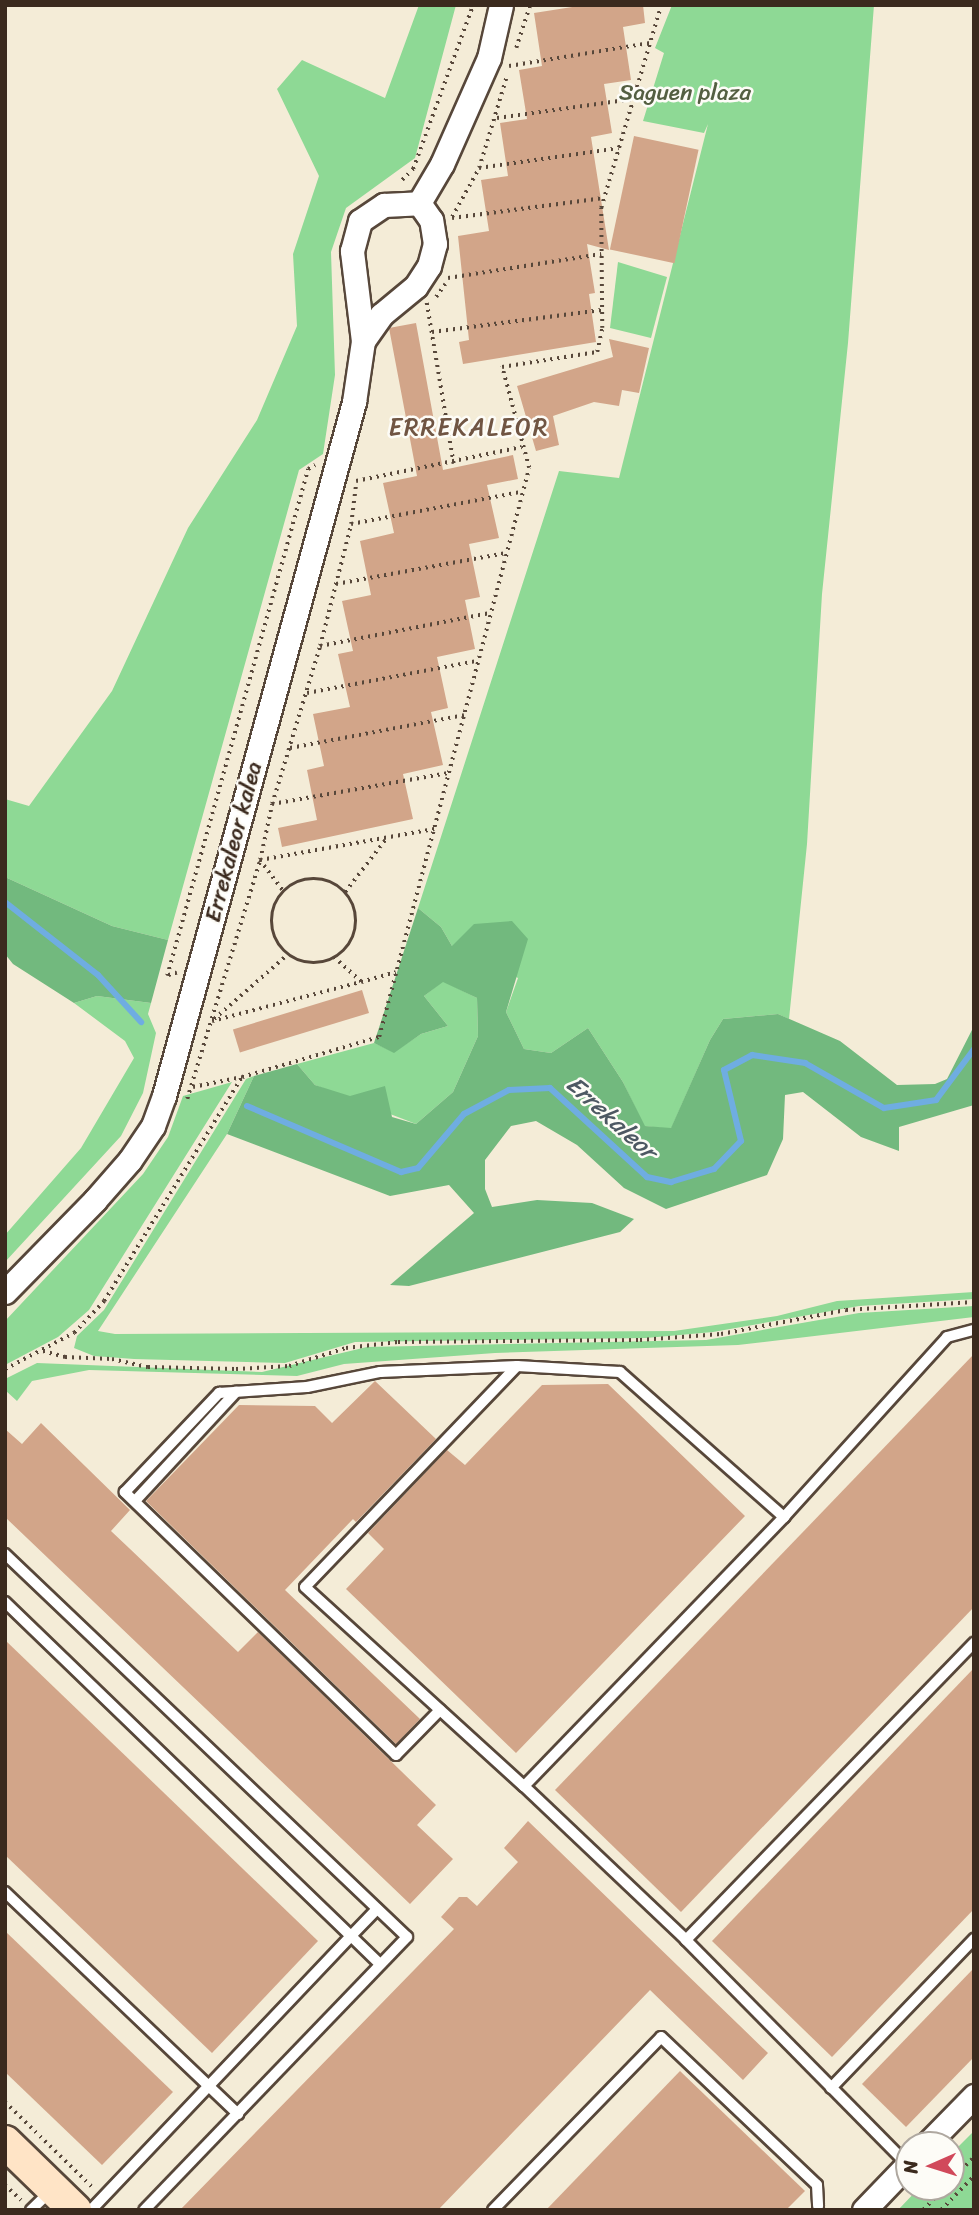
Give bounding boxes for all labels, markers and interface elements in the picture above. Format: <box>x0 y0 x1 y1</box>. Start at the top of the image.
park label: Saguen plaza <box>619 79 751 107</box>
district label: ERREKALEOR <box>390 414 548 442</box>
street label: Errekaleor kalea <box>199 758 269 926</box>
water label: Errekaleor <box>560 1070 662 1166</box>
north arrow <box>895 2131 965 2201</box>
text: N <box>894 2160 927 2174</box>

